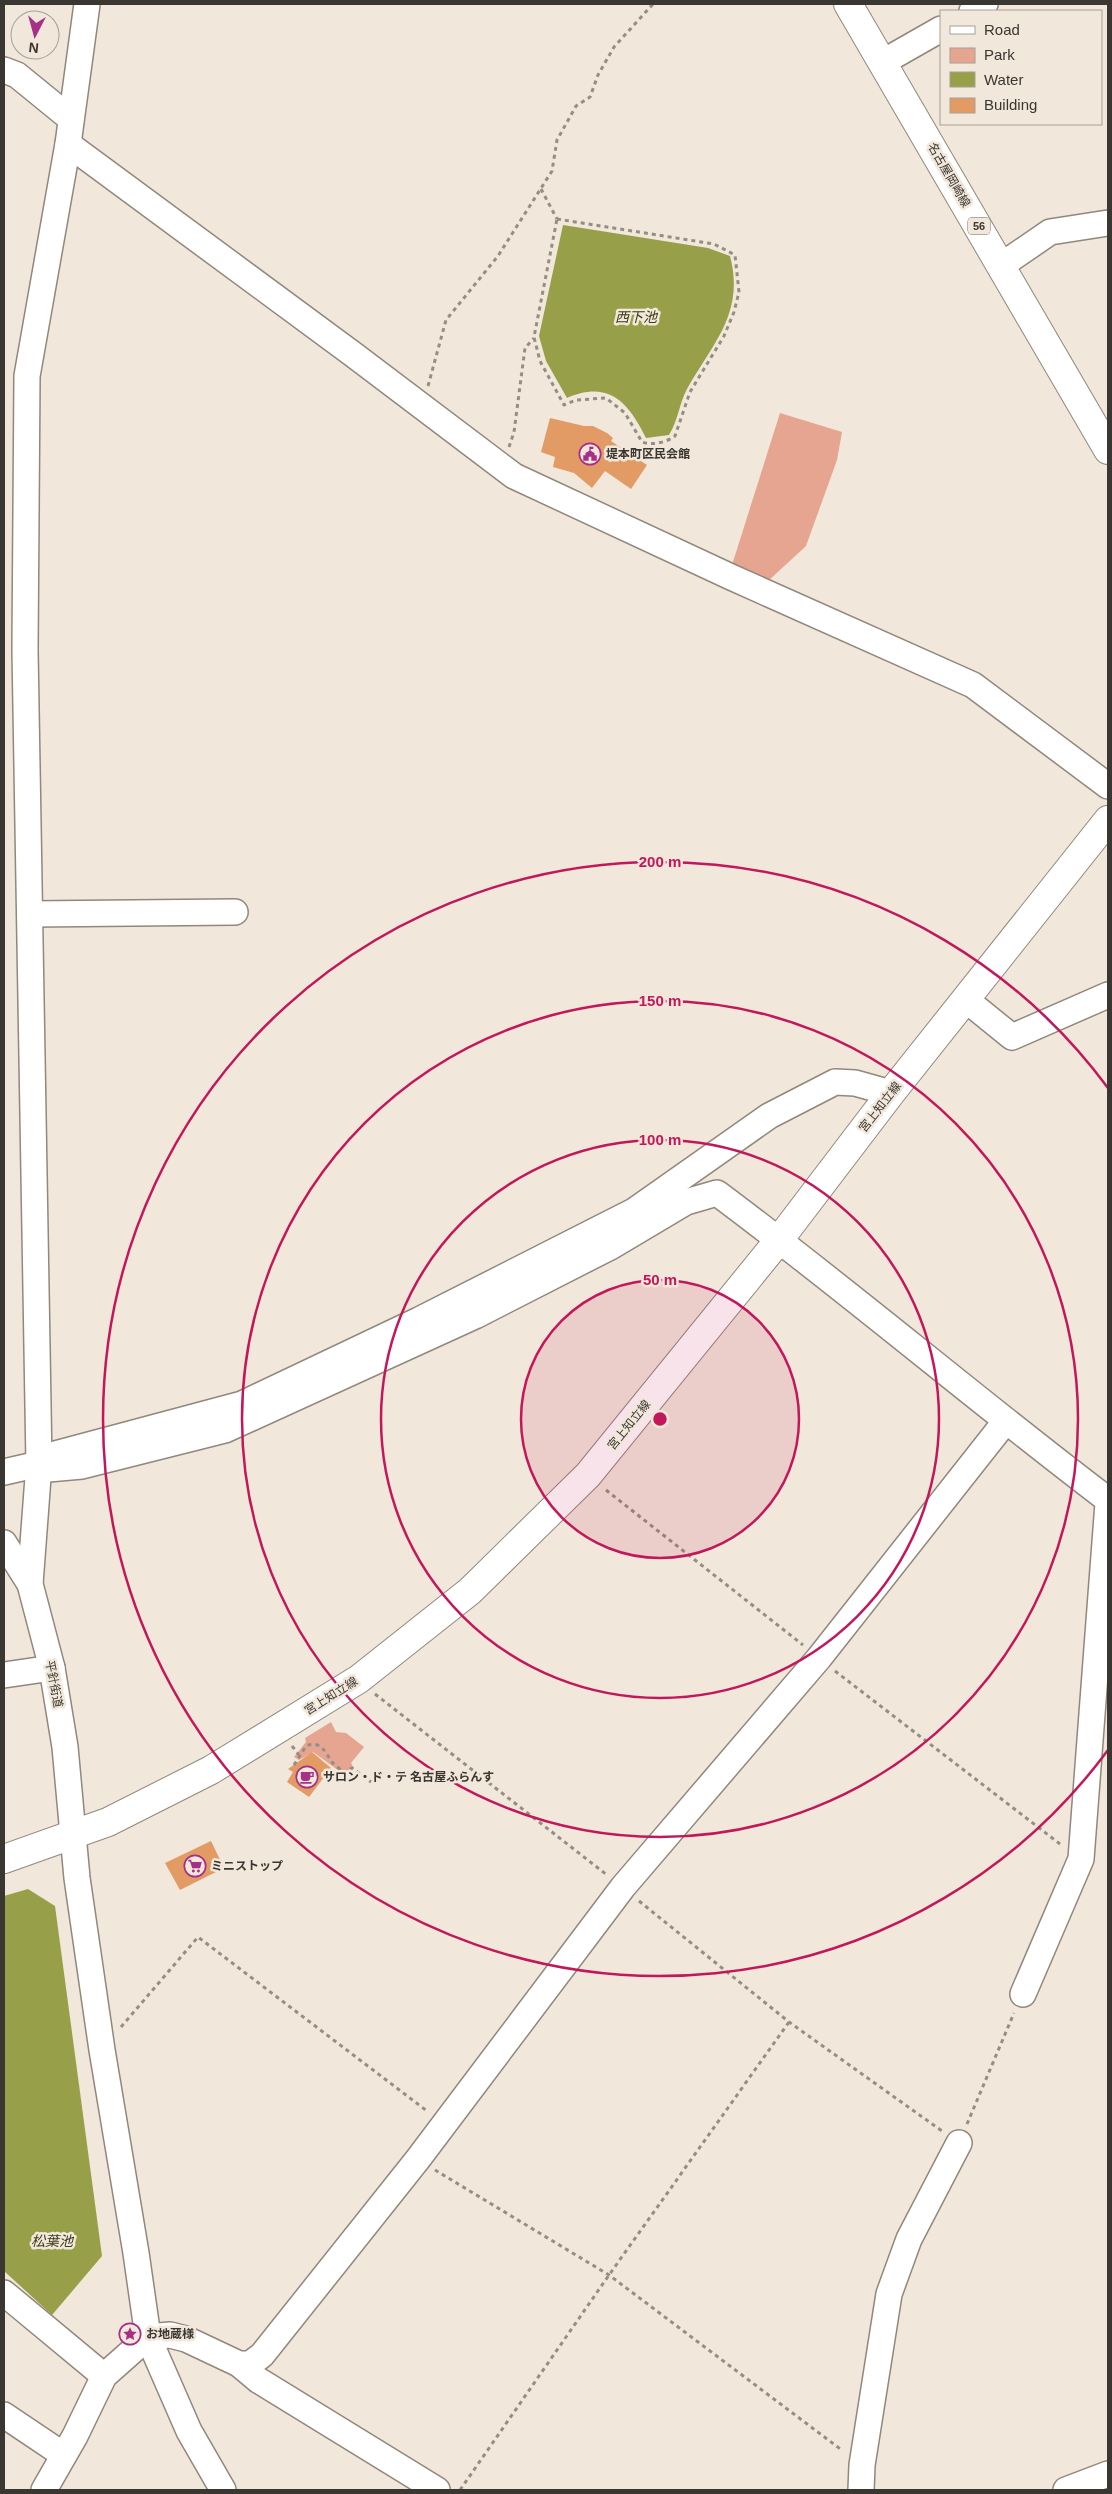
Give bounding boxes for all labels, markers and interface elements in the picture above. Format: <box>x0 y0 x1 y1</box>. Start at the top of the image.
north arrow <box>10 10 60 60</box>
legend <box>940 10 1102 125</box>
text: Road <box>984 21 1020 38</box>
text: N <box>28 39 40 56</box>
text: Park <box>984 46 1015 63</box>
text: Water <box>984 71 1023 88</box>
text: Building <box>984 96 1037 113</box>
street label: 名古屋岡崎線 <box>925 140 973 210</box>
road number: 56 <box>968 218 990 235</box>
water label: 西下池 <box>615 309 659 325</box>
public building icon: 堤本町区民会館 <box>578 442 602 466</box>
place label: 堤本町区民会館 <box>606 447 690 461</box>
text: 200 m <box>639 853 681 870</box>
text: 150 m <box>639 992 681 1009</box>
street label: 宮上知立線 <box>856 1079 904 1135</box>
text: 100 m <box>639 1131 681 1148</box>
text: 50 m <box>643 1271 677 1288</box>
street label: 宮上知立線 <box>605 1397 653 1453</box>
centre of rings <box>651 1410 669 1428</box>
street label: 平針街道 <box>43 1659 65 1709</box>
street label: 宮上知立線 <box>302 1674 360 1718</box>
cafe icon: サロン・ド・テ 名古屋ふらんす <box>295 1765 319 1789</box>
place label: サロン・ド・テ 名古屋ふらんす <box>323 1770 494 1784</box>
supermarket icon: ミニストップ <box>183 1854 207 1878</box>
place label: ミニストップ <box>211 1859 283 1873</box>
water label: 松葉池 <box>31 2233 75 2249</box>
place icon: お地蔵様 <box>118 2322 142 2346</box>
place label: お地蔵様 <box>146 2327 194 2341</box>

